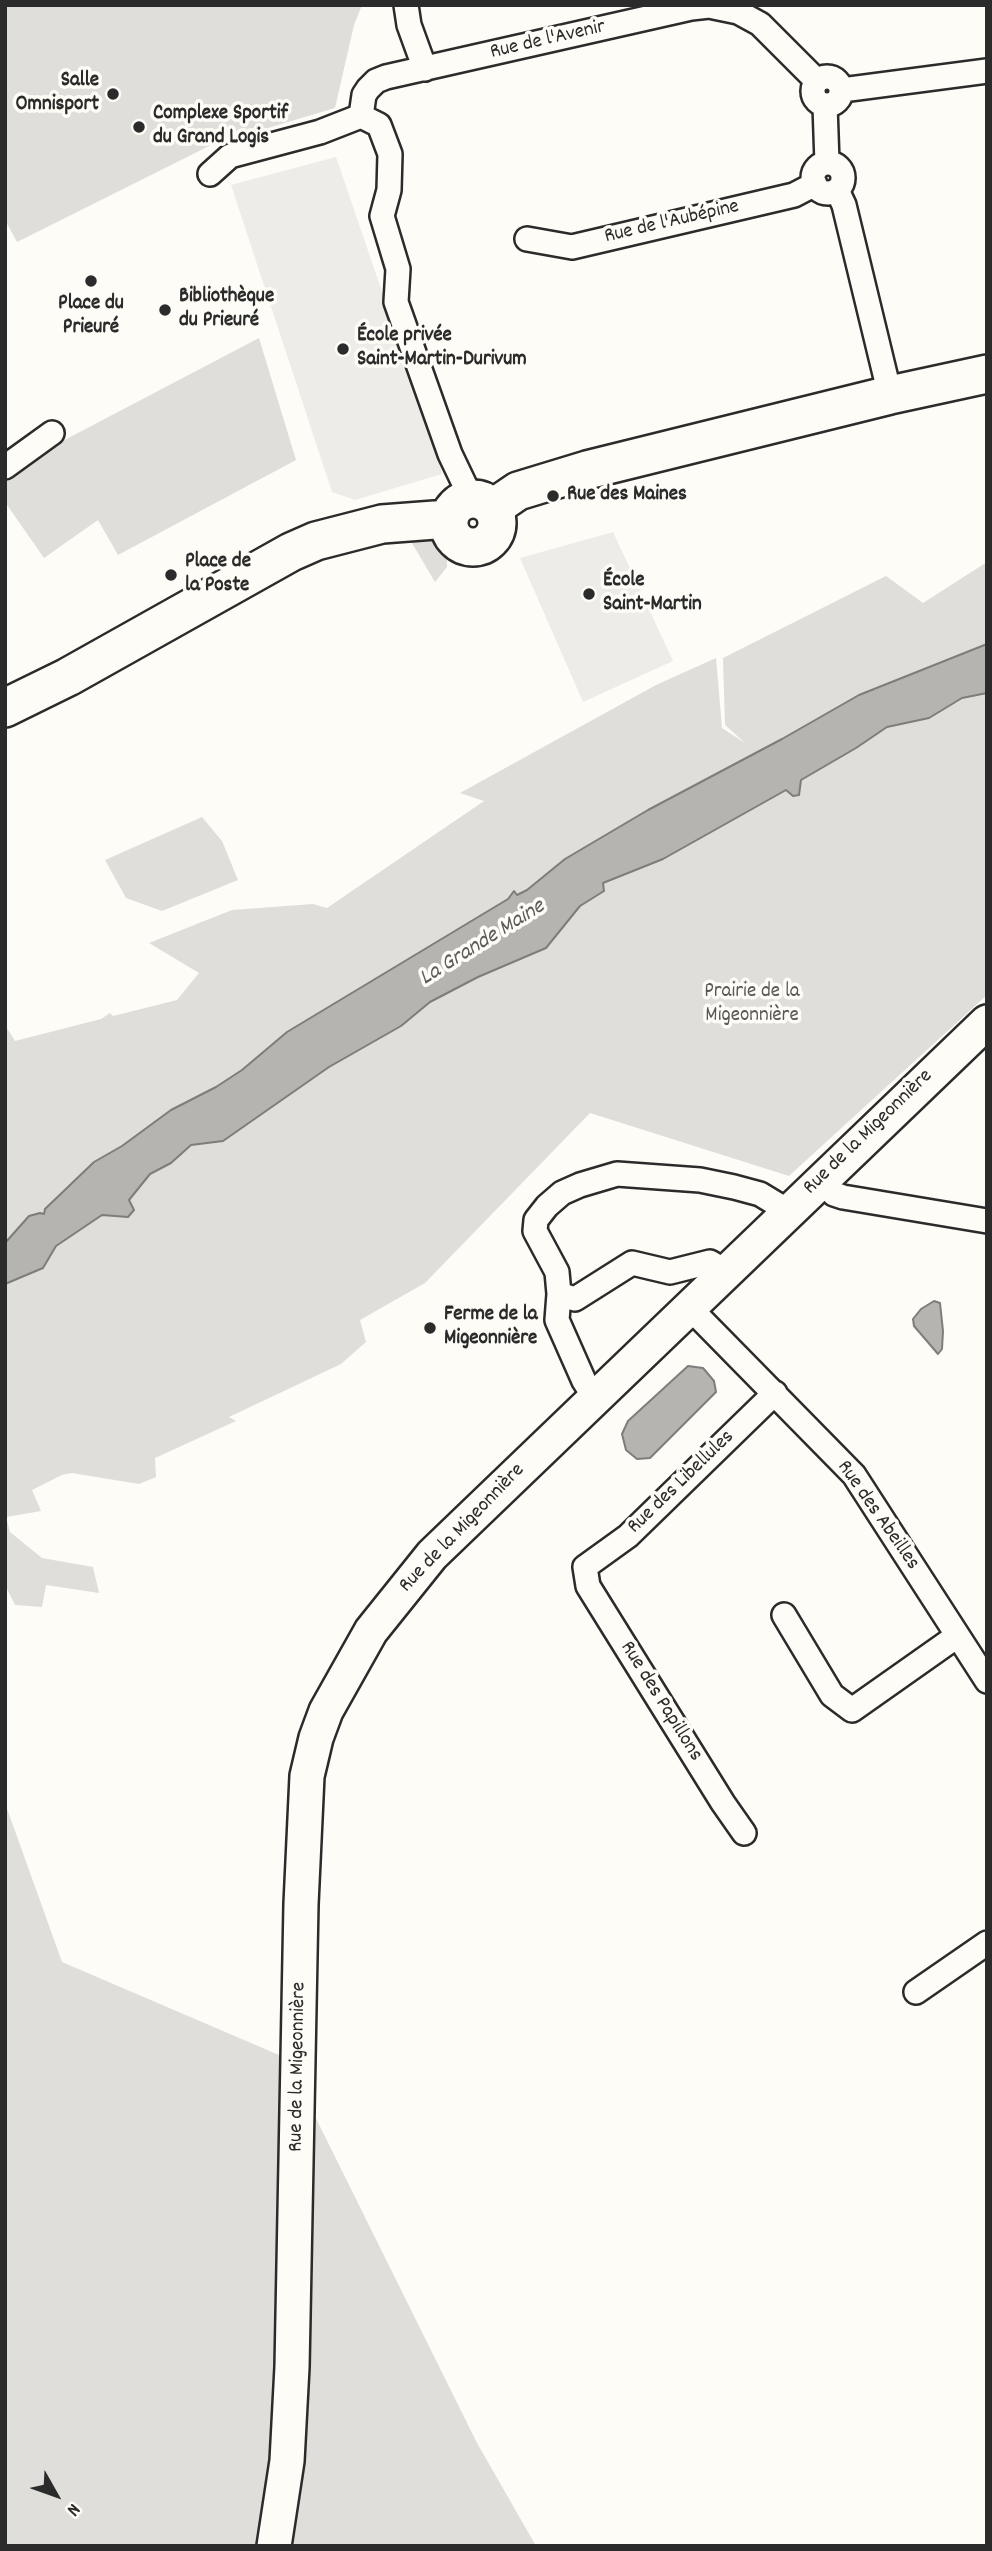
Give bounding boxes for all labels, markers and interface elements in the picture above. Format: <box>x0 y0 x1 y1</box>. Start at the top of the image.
street label: Rue de l'Avenir <box>488 16 608 66</box>
place label: Salle Omnisport <box>16 69 99 119</box>
marker: Salle Omnisport <box>105 86 121 102</box>
place label: Complexe Sportif du Grand Logis <box>153 102 288 152</box>
marker: Complexe Sportif du Grand Logis <box>131 119 147 135</box>
street label: Rue de l'Aubépine <box>602 195 742 251</box>
marker: Place du Prieuré <box>83 273 99 289</box>
place label: Bibliothèque du Prieuré <box>179 285 274 335</box>
place label: Place du Prieuré <box>58 292 124 342</box>
marker: Bibliothèque du Prieuré <box>157 302 173 318</box>
place label: École privée Saint-Martin-Durivum <box>357 324 527 374</box>
marker: École privée Saint-Martin-Durivum <box>335 341 351 357</box>
place label: Rue des Maines <box>567 483 687 509</box>
marker: Rue des Maines <box>545 488 561 504</box>
place label: Place de la Poste <box>185 550 251 600</box>
marker: Place de la Poste <box>163 567 179 583</box>
place label: École Saint-Martin <box>603 569 702 619</box>
marker: École Saint-Martin <box>581 586 597 602</box>
water label: La Grande Maine <box>415 895 551 993</box>
park label: Prairie de la Migeonnière <box>704 980 800 1030</box>
street label: Rue de la Migeonnière <box>799 1065 939 1201</box>
place label: Ferme de la Migeonnière <box>444 1303 538 1353</box>
marker: Ferme de la Migeonnière <box>422 1320 438 1336</box>
street label: Rue des Libellules <box>623 1426 741 1540</box>
street label: Rue des Abeilles <box>830 1456 924 1576</box>
street label: Rue de la Migeonnière <box>395 1459 531 1599</box>
street label: Rue des Papillons <box>613 1637 707 1767</box>
street label: Rue de la Migeonnière <box>285 1982 313 2152</box>
north arrow <box>21 2460 91 2530</box>
text: N <box>59 2497 86 2521</box>

